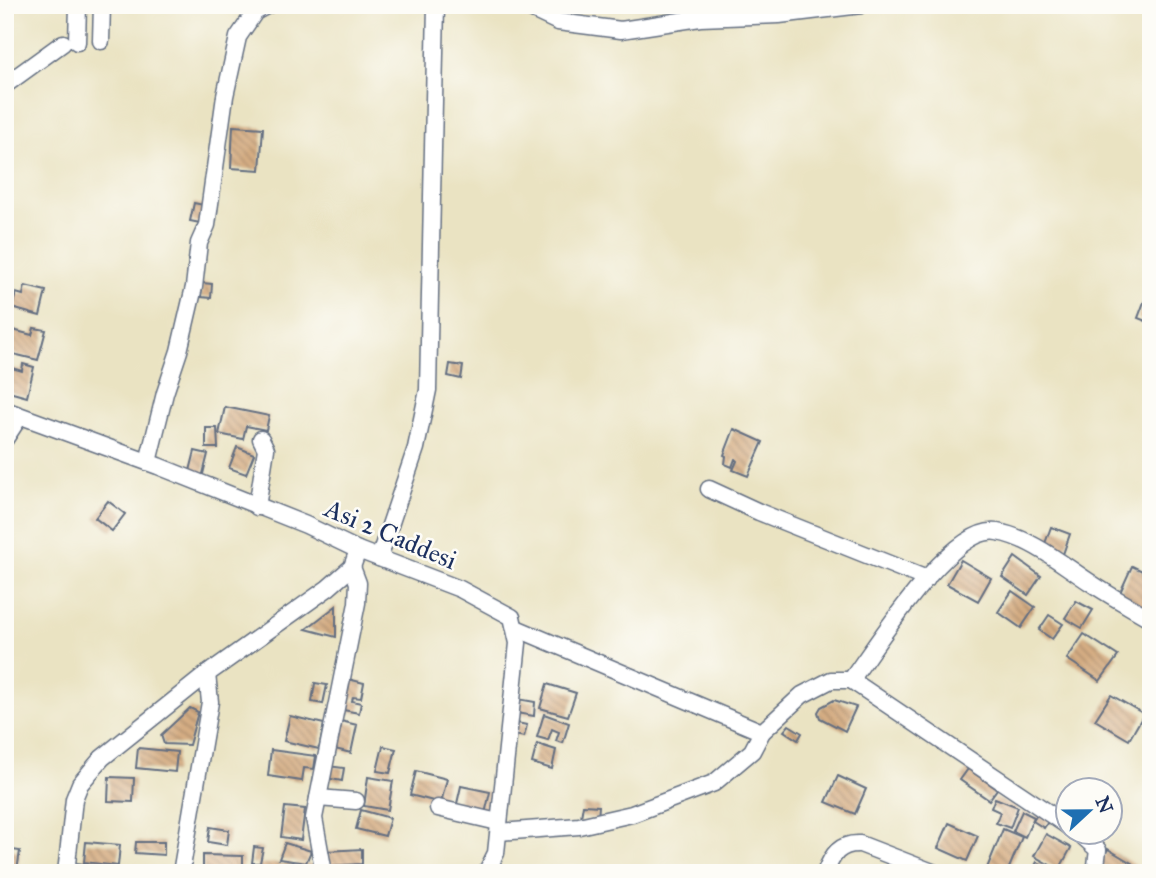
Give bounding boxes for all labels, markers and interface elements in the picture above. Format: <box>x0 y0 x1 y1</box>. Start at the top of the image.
street label: Asi 2 Caddesi <box>319 491 462 576</box>
north arrow <box>1054 776 1124 846</box>
text: N <box>1091 793 1118 817</box>

